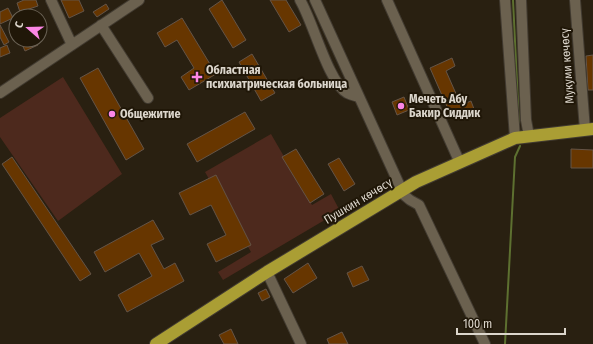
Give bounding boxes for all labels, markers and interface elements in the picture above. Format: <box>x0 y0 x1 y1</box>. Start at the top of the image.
north arrow <box>8 8 48 48</box>
text: С <box>12 20 26 30</box>
street label: Мукуми көчөсү <box>557 27 577 104</box>
place label: Областная психиатрическая больница <box>206 63 347 91</box>
marker: Областная психиатрическая больница <box>191 71 203 83</box>
place label: Мечеть Абу Бакир Сиддик <box>409 92 481 120</box>
marker: Мечеть Абу Бакир Сиддик <box>396 101 406 111</box>
place label: Общежитие <box>120 107 181 121</box>
marker: Общежитие <box>107 109 117 119</box>
street label: Пушкин көчөсү <box>321 175 395 227</box>
scale bar <box>457 310 565 336</box>
text: 100 m <box>463 317 492 331</box>

